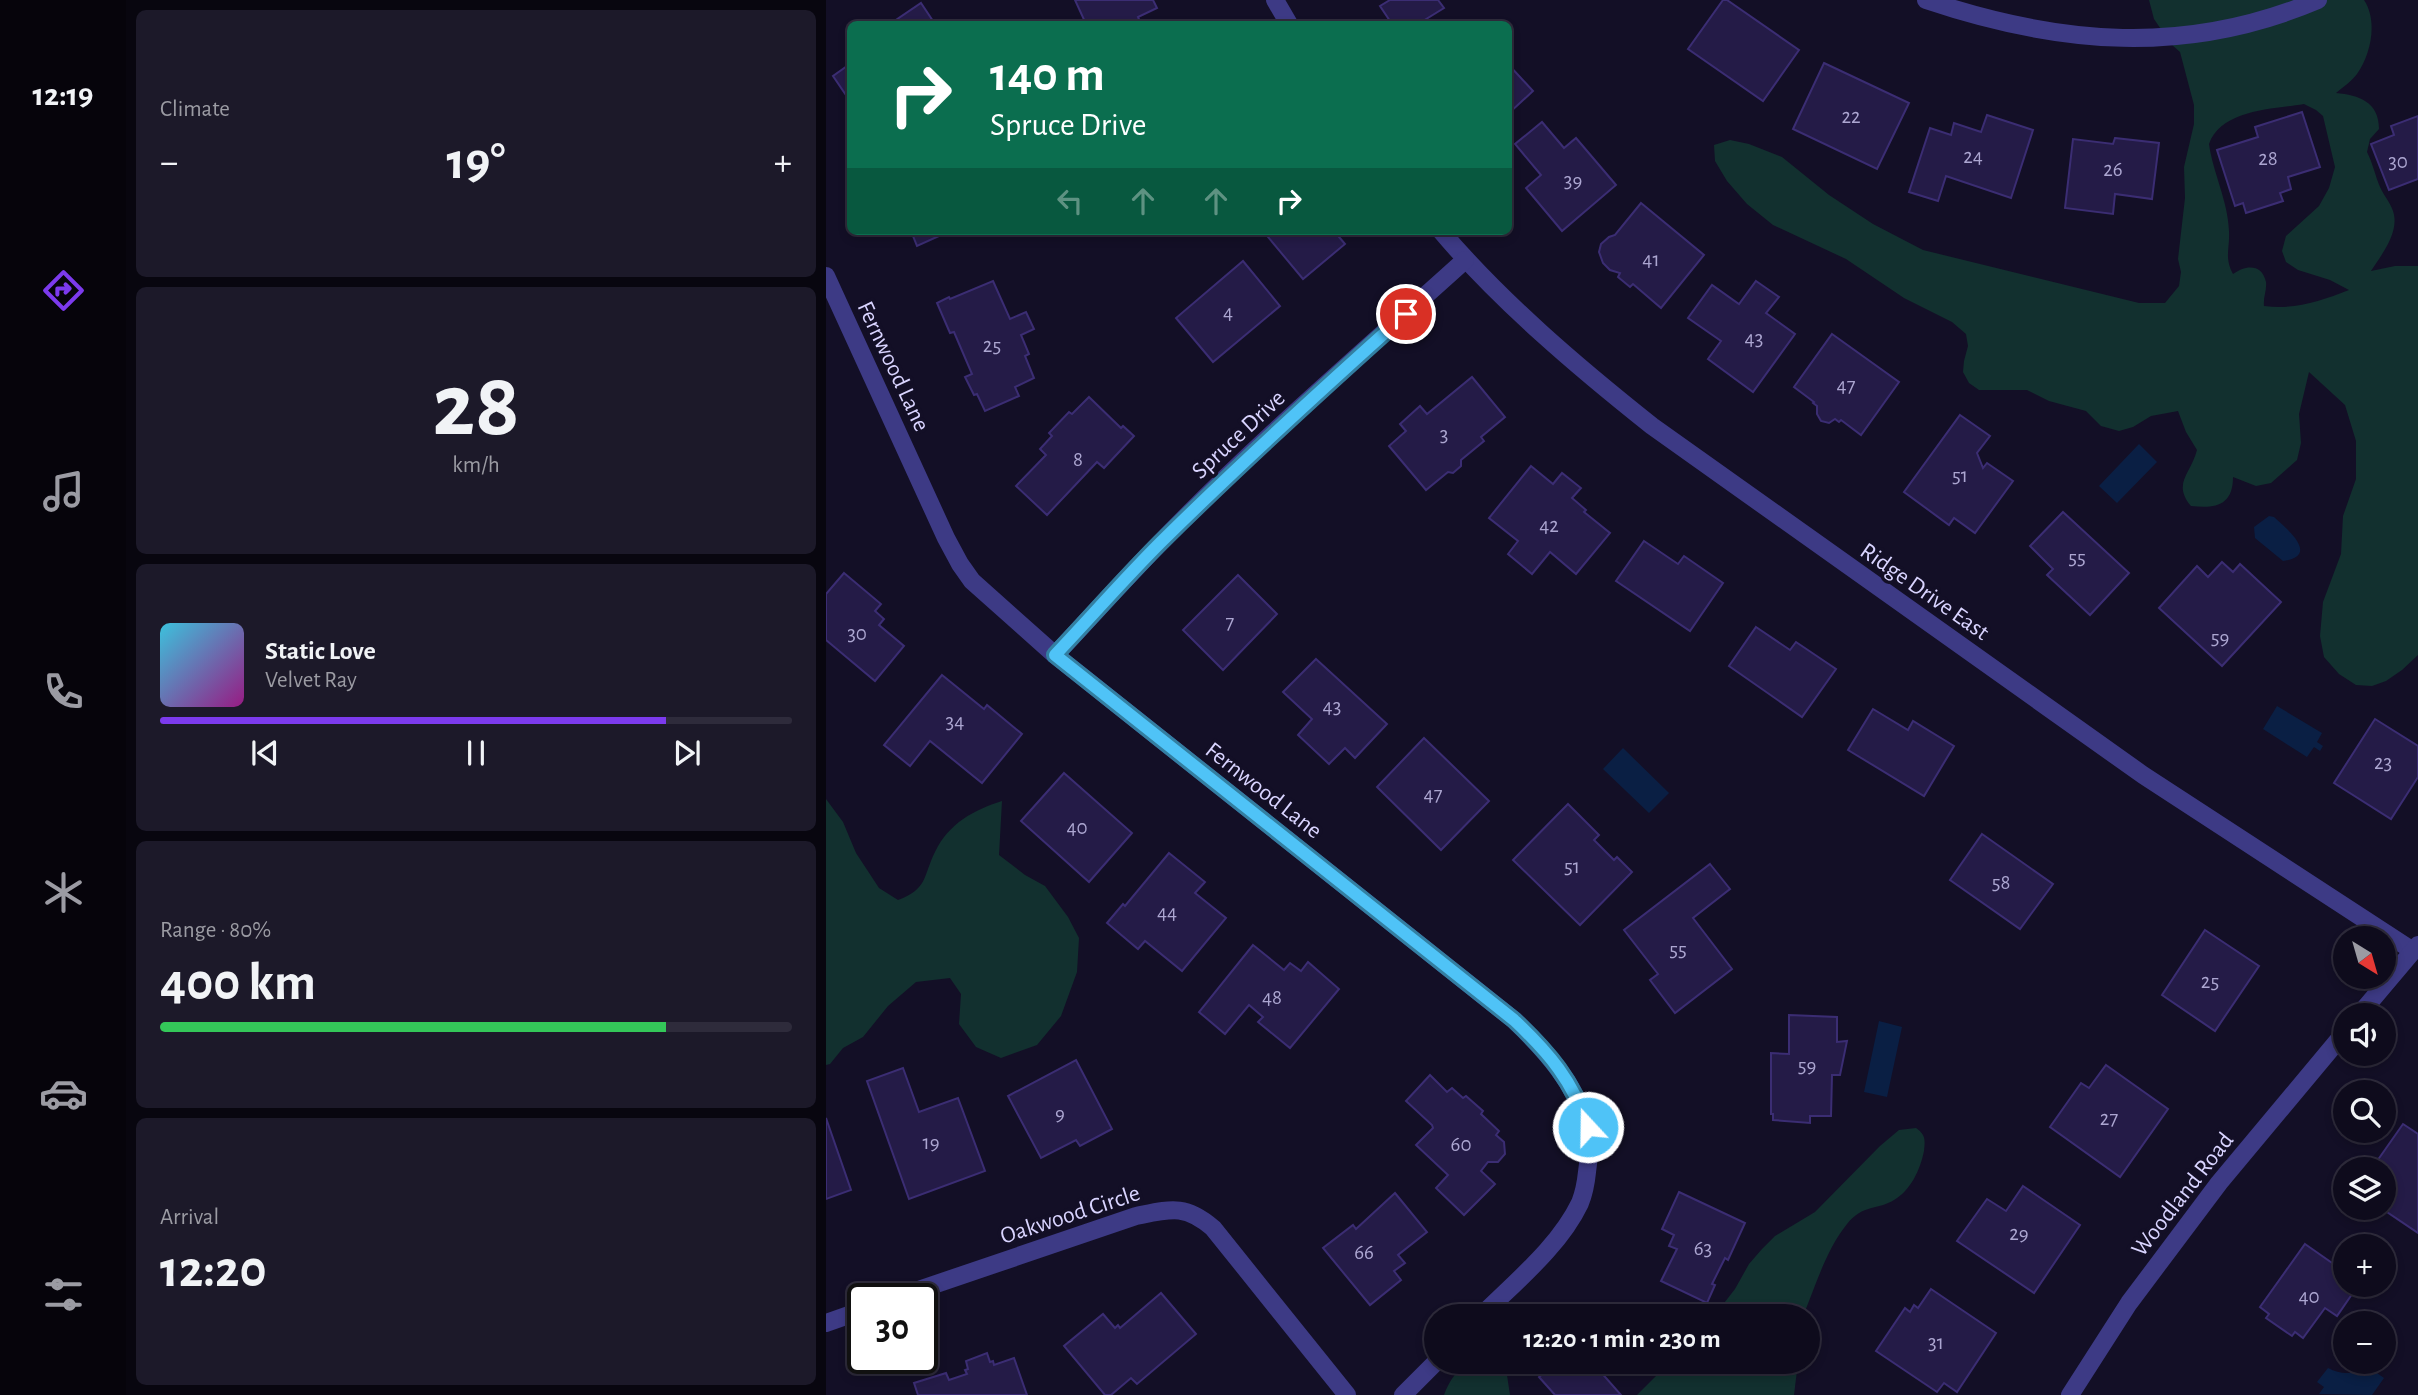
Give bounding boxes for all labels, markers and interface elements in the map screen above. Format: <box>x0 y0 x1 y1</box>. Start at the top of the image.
icon: right <box>875 49 966 140</box>
text: 140 m <box>990 51 1105 100</box>
text: 12:19 <box>33 79 93 111</box>
text: Climate <box>160 98 230 121</box>
house number: 22 <box>1841 106 1861 127</box>
text: Spruce Drive <box>990 109 1147 141</box>
text: 19° <box>446 136 506 188</box>
text: − <box>160 144 178 182</box>
text: + <box>774 144 792 182</box>
house number: 24 <box>1963 146 1983 167</box>
house number: 28 <box>2258 148 2278 169</box>
house number: 30 <box>2388 151 2408 172</box>
house number: 26 <box>2103 159 2123 180</box>
house number: 39 <box>1564 170 1582 191</box>
icon: left <box>1051 182 1089 220</box>
icon: ahead <box>1124 182 1162 220</box>
icon: ahead <box>1197 182 1235 220</box>
icon: right <box>1270 182 1308 220</box>
house number: 41 <box>1642 249 1660 270</box>
icon: directions <box>39 266 88 315</box>
pin <box>1376 284 1436 344</box>
icon: arrive <box>1387 295 1425 333</box>
street label: Fernwood Lane <box>853 298 934 435</box>
house number: 4 <box>1223 302 1233 323</box>
house number: 43 <box>1745 328 1763 349</box>
house number: 25 <box>983 335 1001 356</box>
text: 28 <box>432 361 520 452</box>
house number: 47 <box>1837 375 1856 396</box>
street label: Spruce Drive <box>1188 386 1290 484</box>
house number: 3 <box>1440 424 1448 445</box>
house number: 8 <box>1073 449 1083 470</box>
text: km/h <box>452 454 500 477</box>
house number: 51 <box>1952 465 1968 486</box>
icon: music <box>39 467 88 516</box>
house number: 42 <box>1539 515 1559 536</box>
street label: Ridge Drive East <box>1856 539 1993 645</box>
house number: 55 <box>2068 547 2086 568</box>
house number: 7 <box>1226 612 1235 633</box>
house number: 30 <box>847 623 867 644</box>
house number: 59 <box>2211 627 2229 648</box>
text: Static Love <box>265 638 376 664</box>
icon: phone <box>39 667 88 716</box>
text: Velvet Ray <box>265 669 357 692</box>
house number: 43 <box>1323 696 1341 717</box>
house number: 34 <box>946 711 964 732</box>
icon: previous <box>246 734 284 772</box>
icon: pause <box>457 734 495 772</box>
icon: next <box>668 734 706 772</box>
street label: Fernwood Lane <box>1201 738 1326 843</box>
house number: 23 <box>2374 752 2392 773</box>
house number: 47 <box>1424 784 1443 805</box>
house number: 40 <box>1066 817 1088 838</box>
house number: 51 <box>1564 856 1580 877</box>
icon: climate <box>39 868 88 917</box>
house number: 58 <box>1992 872 2010 893</box>
house number: 44 <box>1157 902 1177 923</box>
text: Range · 80% <box>160 919 271 942</box>
north arrow <box>2333 926 2396 989</box>
map controls <box>2333 926 2396 1374</box>
house number: 55 <box>1669 939 1687 960</box>
text: 400 km <box>160 957 316 1009</box>
house number: 25 <box>2201 971 2219 992</box>
house number: 48 <box>1262 987 1282 1008</box>
button: sound <box>2333 1003 2396 1066</box>
house number: 59 <box>1798 1055 1816 1076</box>
icon: car <box>39 1069 88 1118</box>
button: search <box>2333 1080 2396 1143</box>
position arrow <box>1551 1090 1625 1164</box>
house number: 9 <box>1055 1103 1065 1124</box>
house number: 27 <box>2100 1108 2118 1129</box>
street label: Woodland Road <box>2127 1128 2238 1261</box>
house number: 19 <box>922 1132 940 1153</box>
house number: 60 <box>1451 1134 1471 1155</box>
button: layers <box>2333 1157 2396 1220</box>
street label: Oakwood Circle <box>997 1181 1143 1249</box>
text: Arrival <box>160 1206 219 1229</box>
house number: 29 <box>2009 1223 2029 1244</box>
button: + <box>2333 1234 2396 1297</box>
house number: 63 <box>1694 1238 1712 1259</box>
house number: 66 <box>1354 1242 1374 1263</box>
text: 12:20 <box>160 1244 267 1296</box>
icon: filters <box>39 1270 88 1319</box>
speed limit sign: 30 <box>847 1283 938 1374</box>
house number: 40 <box>2298 1286 2320 1307</box>
button: − <box>2333 1311 2396 1374</box>
text: 12:20 · 1 min · 230 m <box>1523 1326 1721 1352</box>
house number: 31 <box>1928 1332 1944 1353</box>

